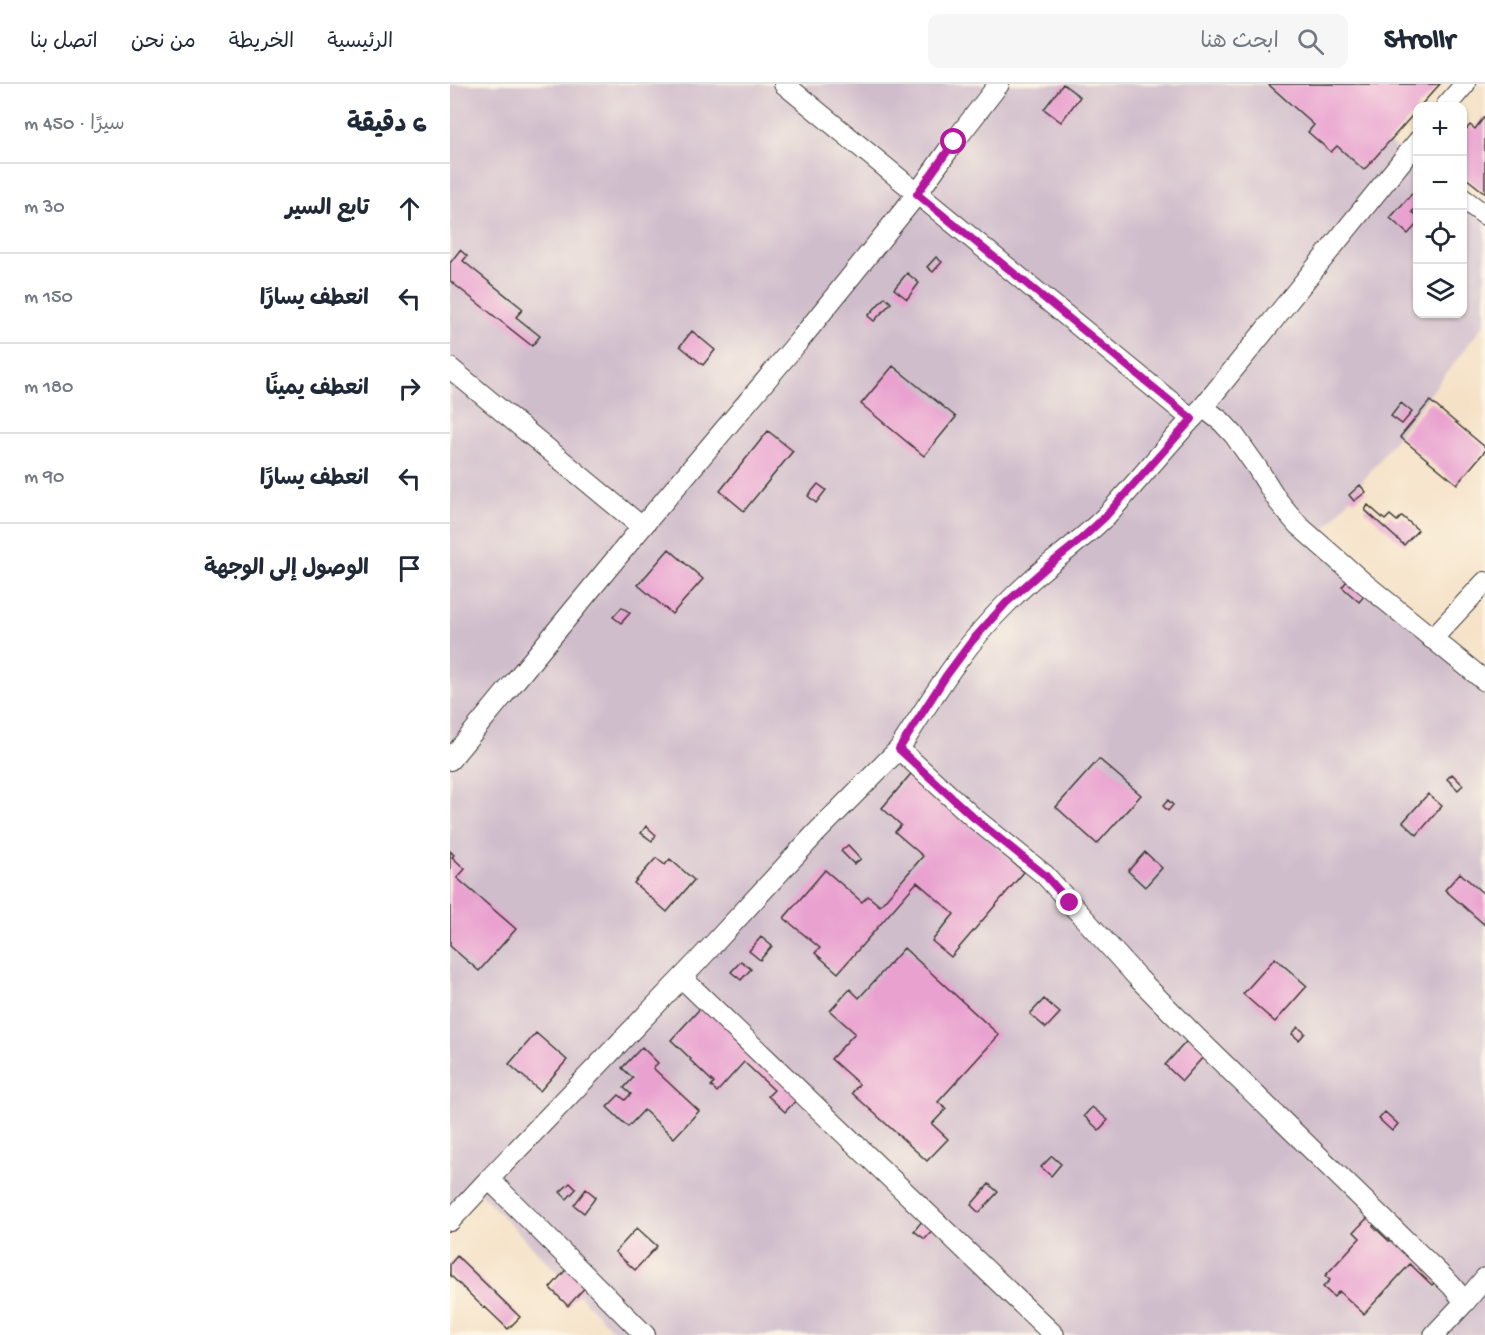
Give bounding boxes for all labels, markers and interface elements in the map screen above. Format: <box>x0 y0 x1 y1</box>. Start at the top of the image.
search box <box>928 14 1348 68</box>
icon: search <box>1294 25 1327 58</box>
text: Strollr <box>1384 25 1455 58</box>
text: ابحث هنا <box>1200 30 1279 56</box>
text: اتصل بنا <box>30 31 98 56</box>
text: من نحن <box>131 31 196 56</box>
text: الخريطة <box>229 31 294 56</box>
text: الرئيسية <box>327 31 393 56</box>
map controls <box>1413 102 1467 318</box>
button: + <box>1413 102 1467 156</box>
text: 6 دقيقة <box>347 111 426 142</box>
text: سيرًا · 450 m <box>24 114 125 137</box>
route start <box>940 128 966 154</box>
button: − <box>1413 156 1467 210</box>
icon: ahead <box>393 192 426 225</box>
text: 30 m <box>24 197 65 220</box>
text: تابع السير <box>285 197 369 223</box>
button: locate <box>1413 210 1467 264</box>
button: layers <box>1413 264 1467 318</box>
icon: left <box>393 282 426 315</box>
text: 150 m <box>24 287 73 310</box>
text: انعطف يسارًا <box>260 287 369 313</box>
icon: right <box>393 372 426 405</box>
text: 180 m <box>24 377 73 400</box>
text: انعطف يمينًا <box>266 377 369 403</box>
icon: left <box>393 462 426 495</box>
text: 90 m <box>24 467 64 490</box>
text: انعطف يسارًا <box>260 467 369 493</box>
icon: arrive <box>393 552 426 585</box>
text: الوصول إلى الوجهة <box>204 557 369 583</box>
route end <box>1056 889 1082 915</box>

